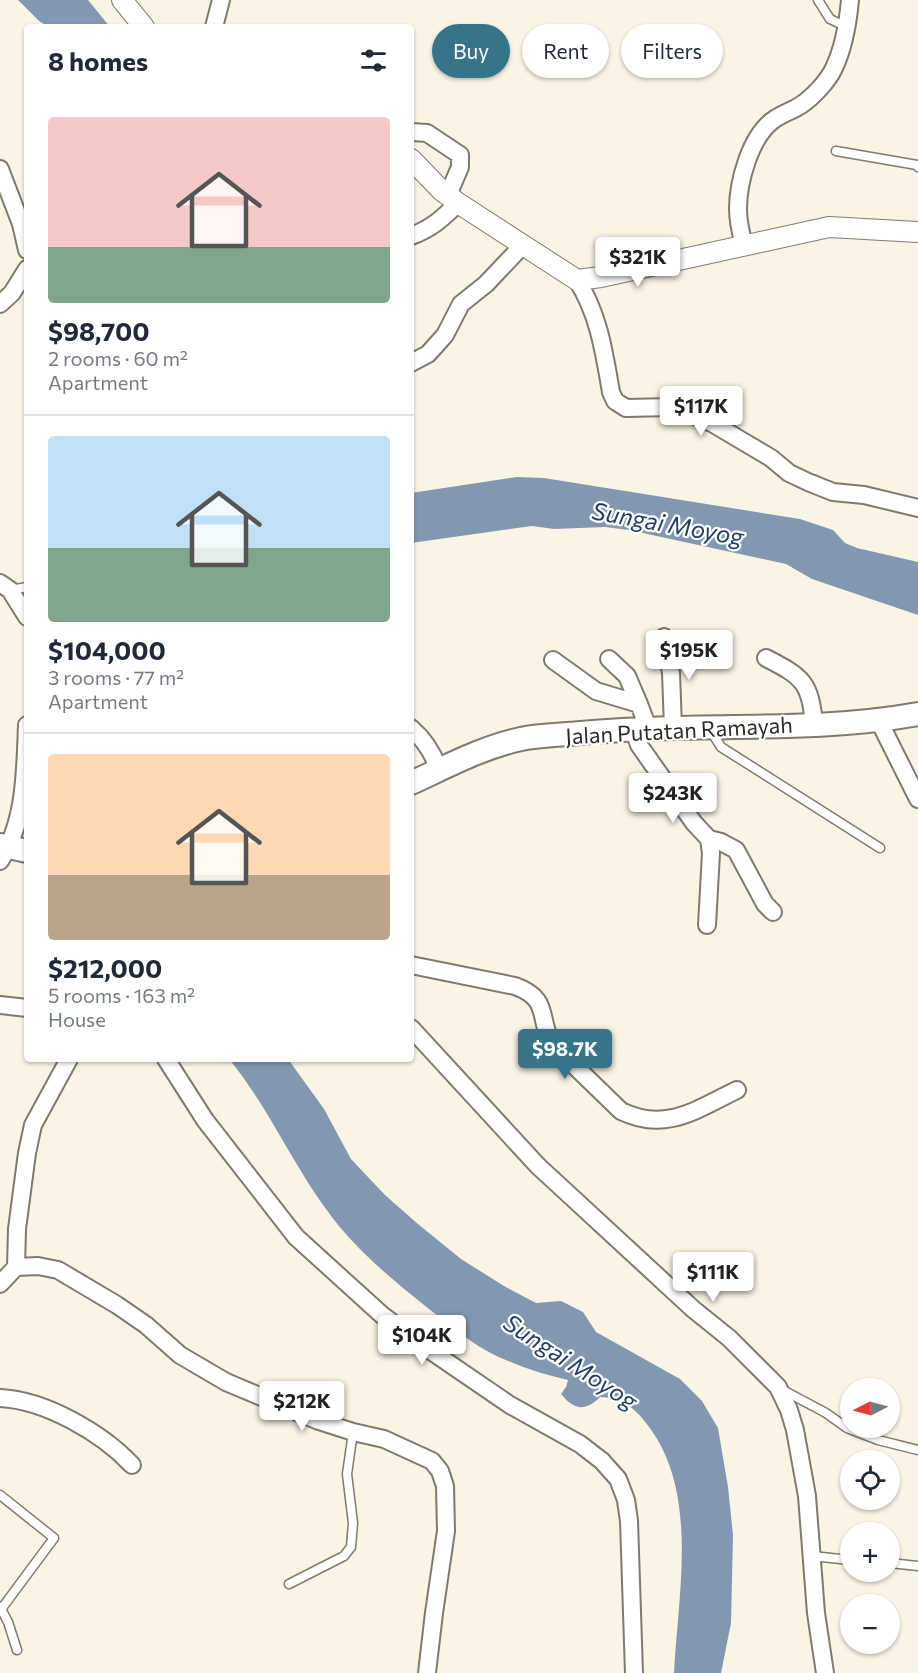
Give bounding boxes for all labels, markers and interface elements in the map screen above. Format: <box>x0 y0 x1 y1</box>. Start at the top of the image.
chip: Buy <box>432 24 510 78</box>
chip: Rent <box>522 24 609 78</box>
chip: Filters <box>621 24 723 78</box>
icon: filters <box>357 44 390 77</box>
text: 8 homes <box>48 45 148 76</box>
icon: home <box>165 156 273 264</box>
pin: $321K <box>596 237 680 288</box>
text: $321K <box>609 244 667 268</box>
text: $98,700 <box>48 315 150 346</box>
text: 2 rooms · 60 m² <box>48 346 188 370</box>
text: Apartment <box>48 370 148 394</box>
pin: $117K <box>659 386 743 437</box>
text: $117K <box>674 393 728 417</box>
icon: home <box>165 475 273 583</box>
water label: Sungai Moyog <box>590 495 747 551</box>
pin: $195K <box>647 630 731 681</box>
text: $104,000 <box>48 634 166 665</box>
text: $195K <box>660 637 718 661</box>
text: 3 rooms · 77 m² <box>48 665 184 689</box>
text: Apartment <box>48 689 148 713</box>
street label: Jalan Putatan Ramayah <box>565 711 793 749</box>
pin: $243K <box>631 773 715 824</box>
text: $243K <box>643 780 703 804</box>
icon: home <box>165 793 273 901</box>
text: $212,000 <box>48 952 162 983</box>
text: 5 rooms · 163 m² <box>48 983 195 1007</box>
text: House <box>48 1007 106 1031</box>
pin: $98.7K <box>516 1029 614 1080</box>
text: $98.7K <box>532 1036 598 1060</box>
pin: $111K <box>671 1252 755 1303</box>
text: $111K <box>687 1259 739 1283</box>
water label: Sungai Moyog <box>499 1307 644 1415</box>
pin: $104K <box>380 1315 464 1366</box>
text: $104K <box>392 1322 452 1346</box>
north arrow <box>840 1378 900 1438</box>
map controls <box>840 1378 900 1654</box>
pin: $212K <box>260 1381 344 1432</box>
text: $212K <box>273 1388 331 1412</box>
button: locate <box>840 1450 900 1510</box>
button: + <box>840 1522 900 1582</box>
button: − <box>840 1594 900 1654</box>

